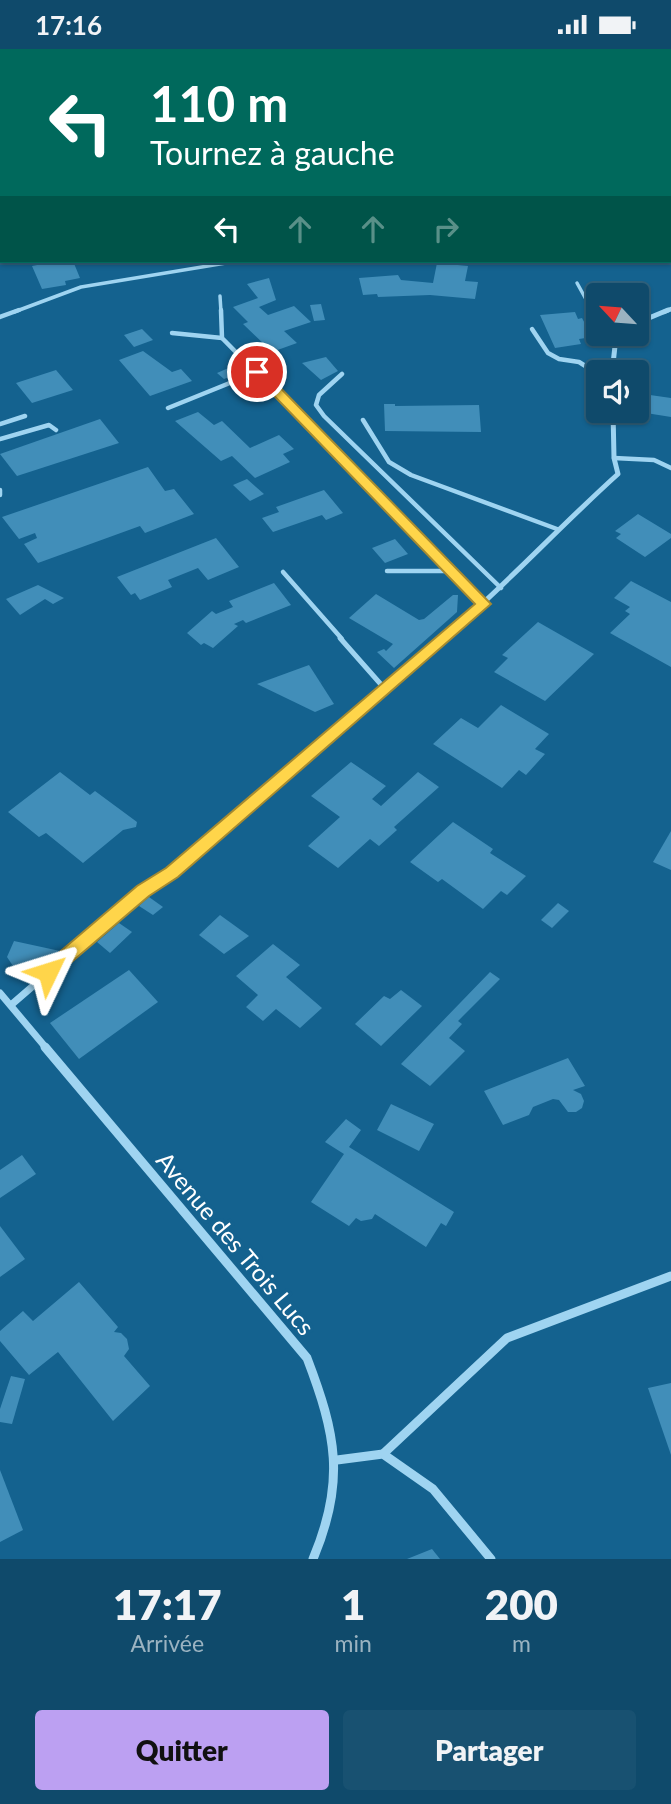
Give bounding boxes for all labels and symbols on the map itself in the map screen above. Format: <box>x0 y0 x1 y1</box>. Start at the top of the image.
north arrow <box>586 283 649 347</box>
pin <box>227 342 287 402</box>
position arrow <box>11 935 85 1009</box>
street label: Avenue des Trois Lucs <box>151 1146 321 1340</box>

